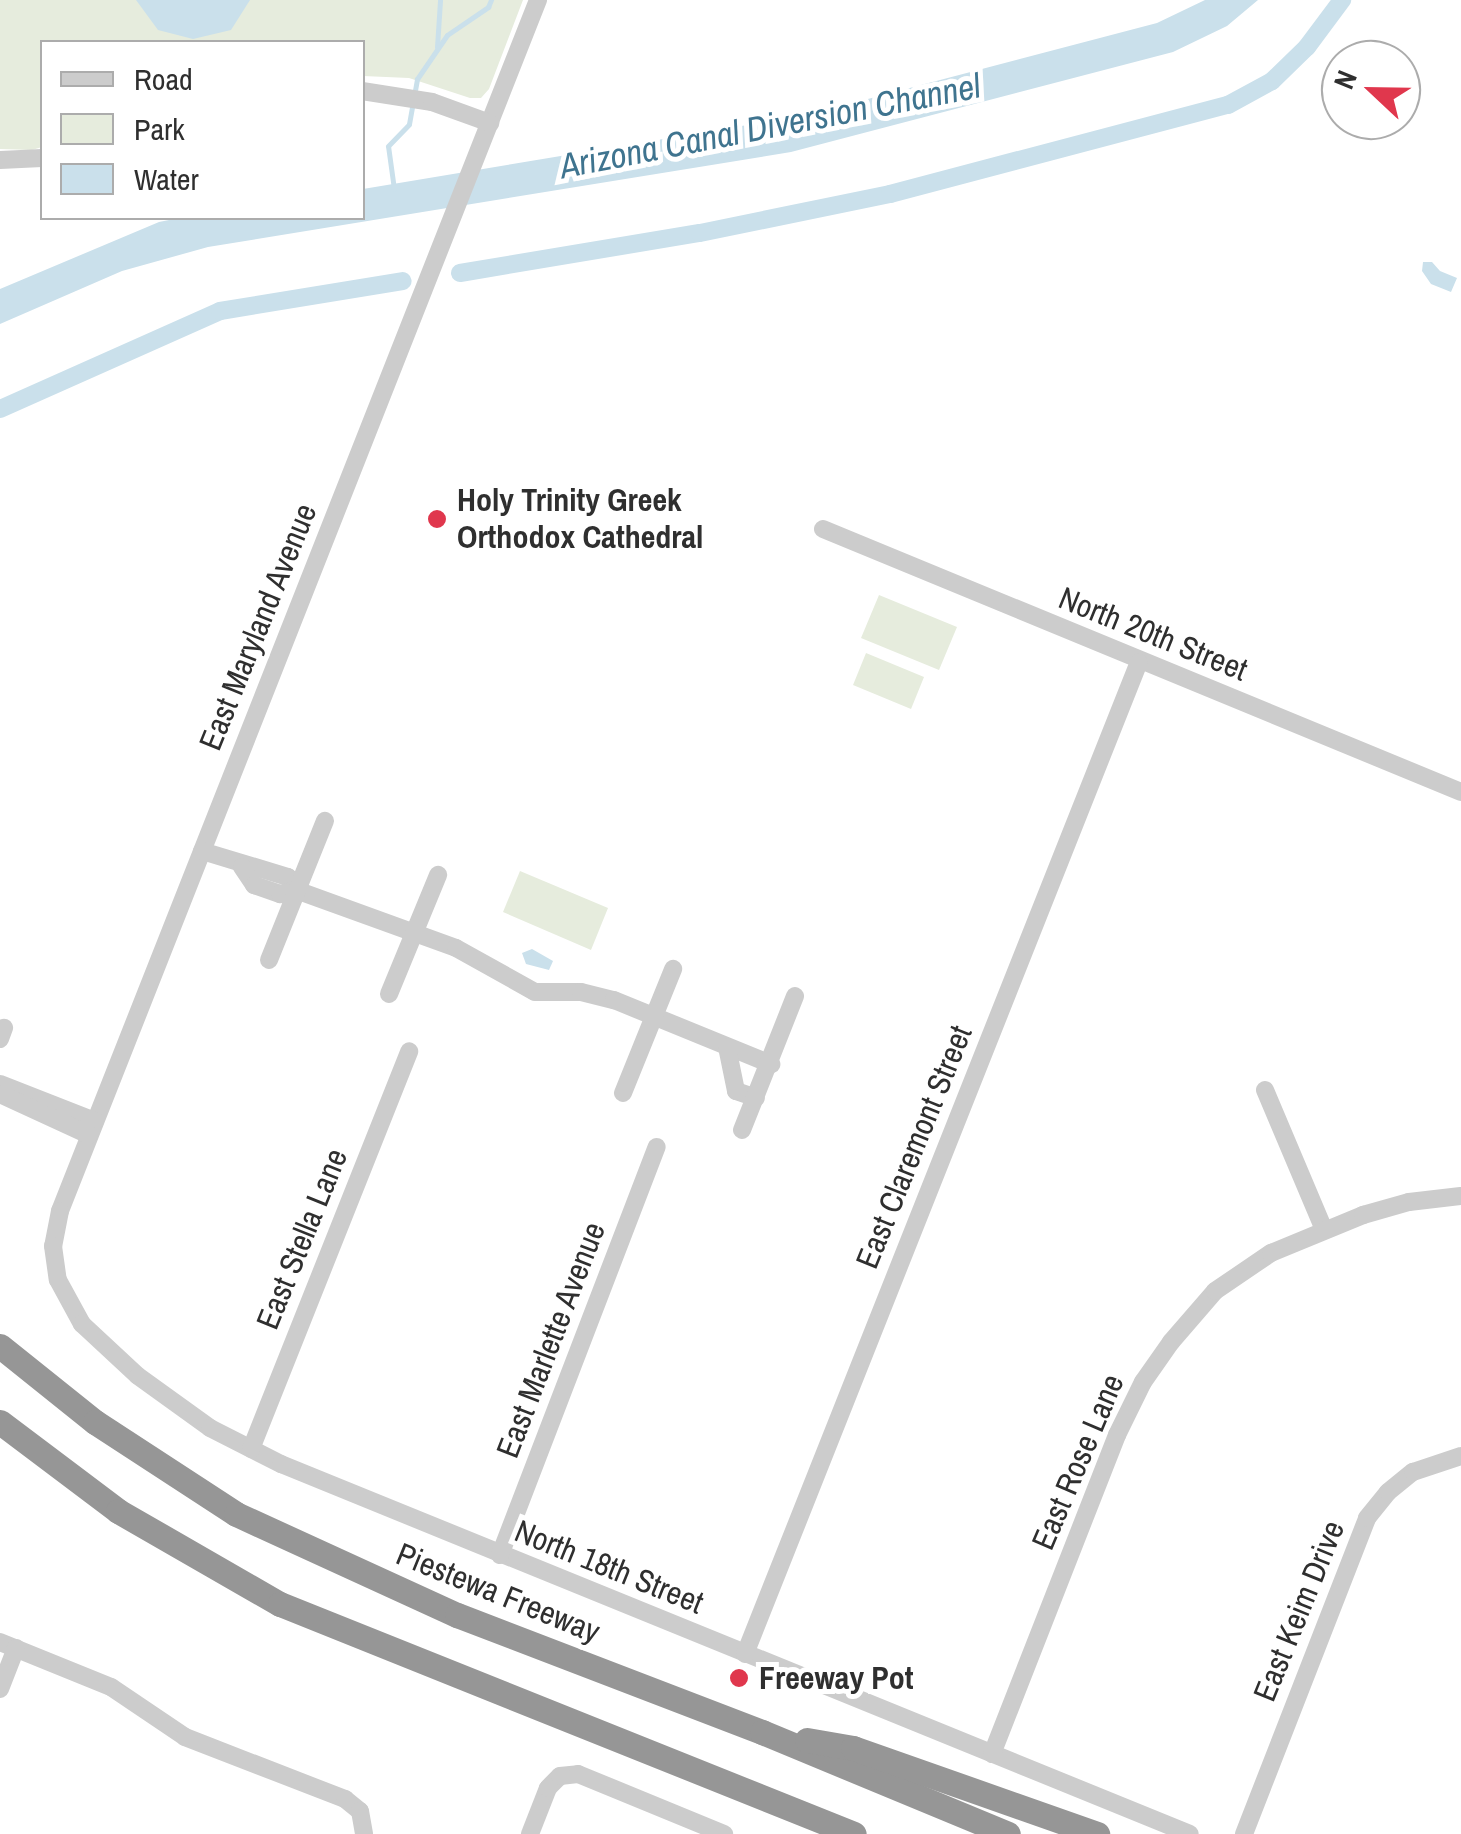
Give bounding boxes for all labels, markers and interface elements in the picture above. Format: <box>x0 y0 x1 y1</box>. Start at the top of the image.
legend <box>40 40 365 220</box>
north arrow <box>1321 40 1421 140</box>
text: Road <box>134 59 193 99</box>
water label: Arizona Canal Diversion Channel <box>556 65 984 187</box>
text: N <box>1324 65 1366 94</box>
text: Park <box>134 109 185 149</box>
text: Water <box>134 159 199 199</box>
place label: Holy Trinity Greek Orthodox Cathedral <box>457 482 703 557</box>
street label: East Maryland Avenue <box>191 498 325 756</box>
marker: Holy Trinity Greek Orthodox Cathedral <box>426 508 448 530</box>
street label: North 20th Street <box>1053 579 1253 689</box>
street label: East Claremont Street <box>848 1020 980 1274</box>
street label: East Stella Lane <box>248 1143 356 1335</box>
street label: East Marlette Avenue <box>488 1216 614 1464</box>
street label: East Rose Lane <box>1024 1369 1132 1555</box>
street label: North 18th Street <box>509 1512 709 1622</box>
street label: East Keim Drive <box>1245 1515 1353 1707</box>
street label: Piestewa Freeway <box>391 1535 605 1651</box>
place label: Freeway Pot <box>759 1659 914 1697</box>
marker: Freeway Pot <box>728 1667 750 1689</box>

